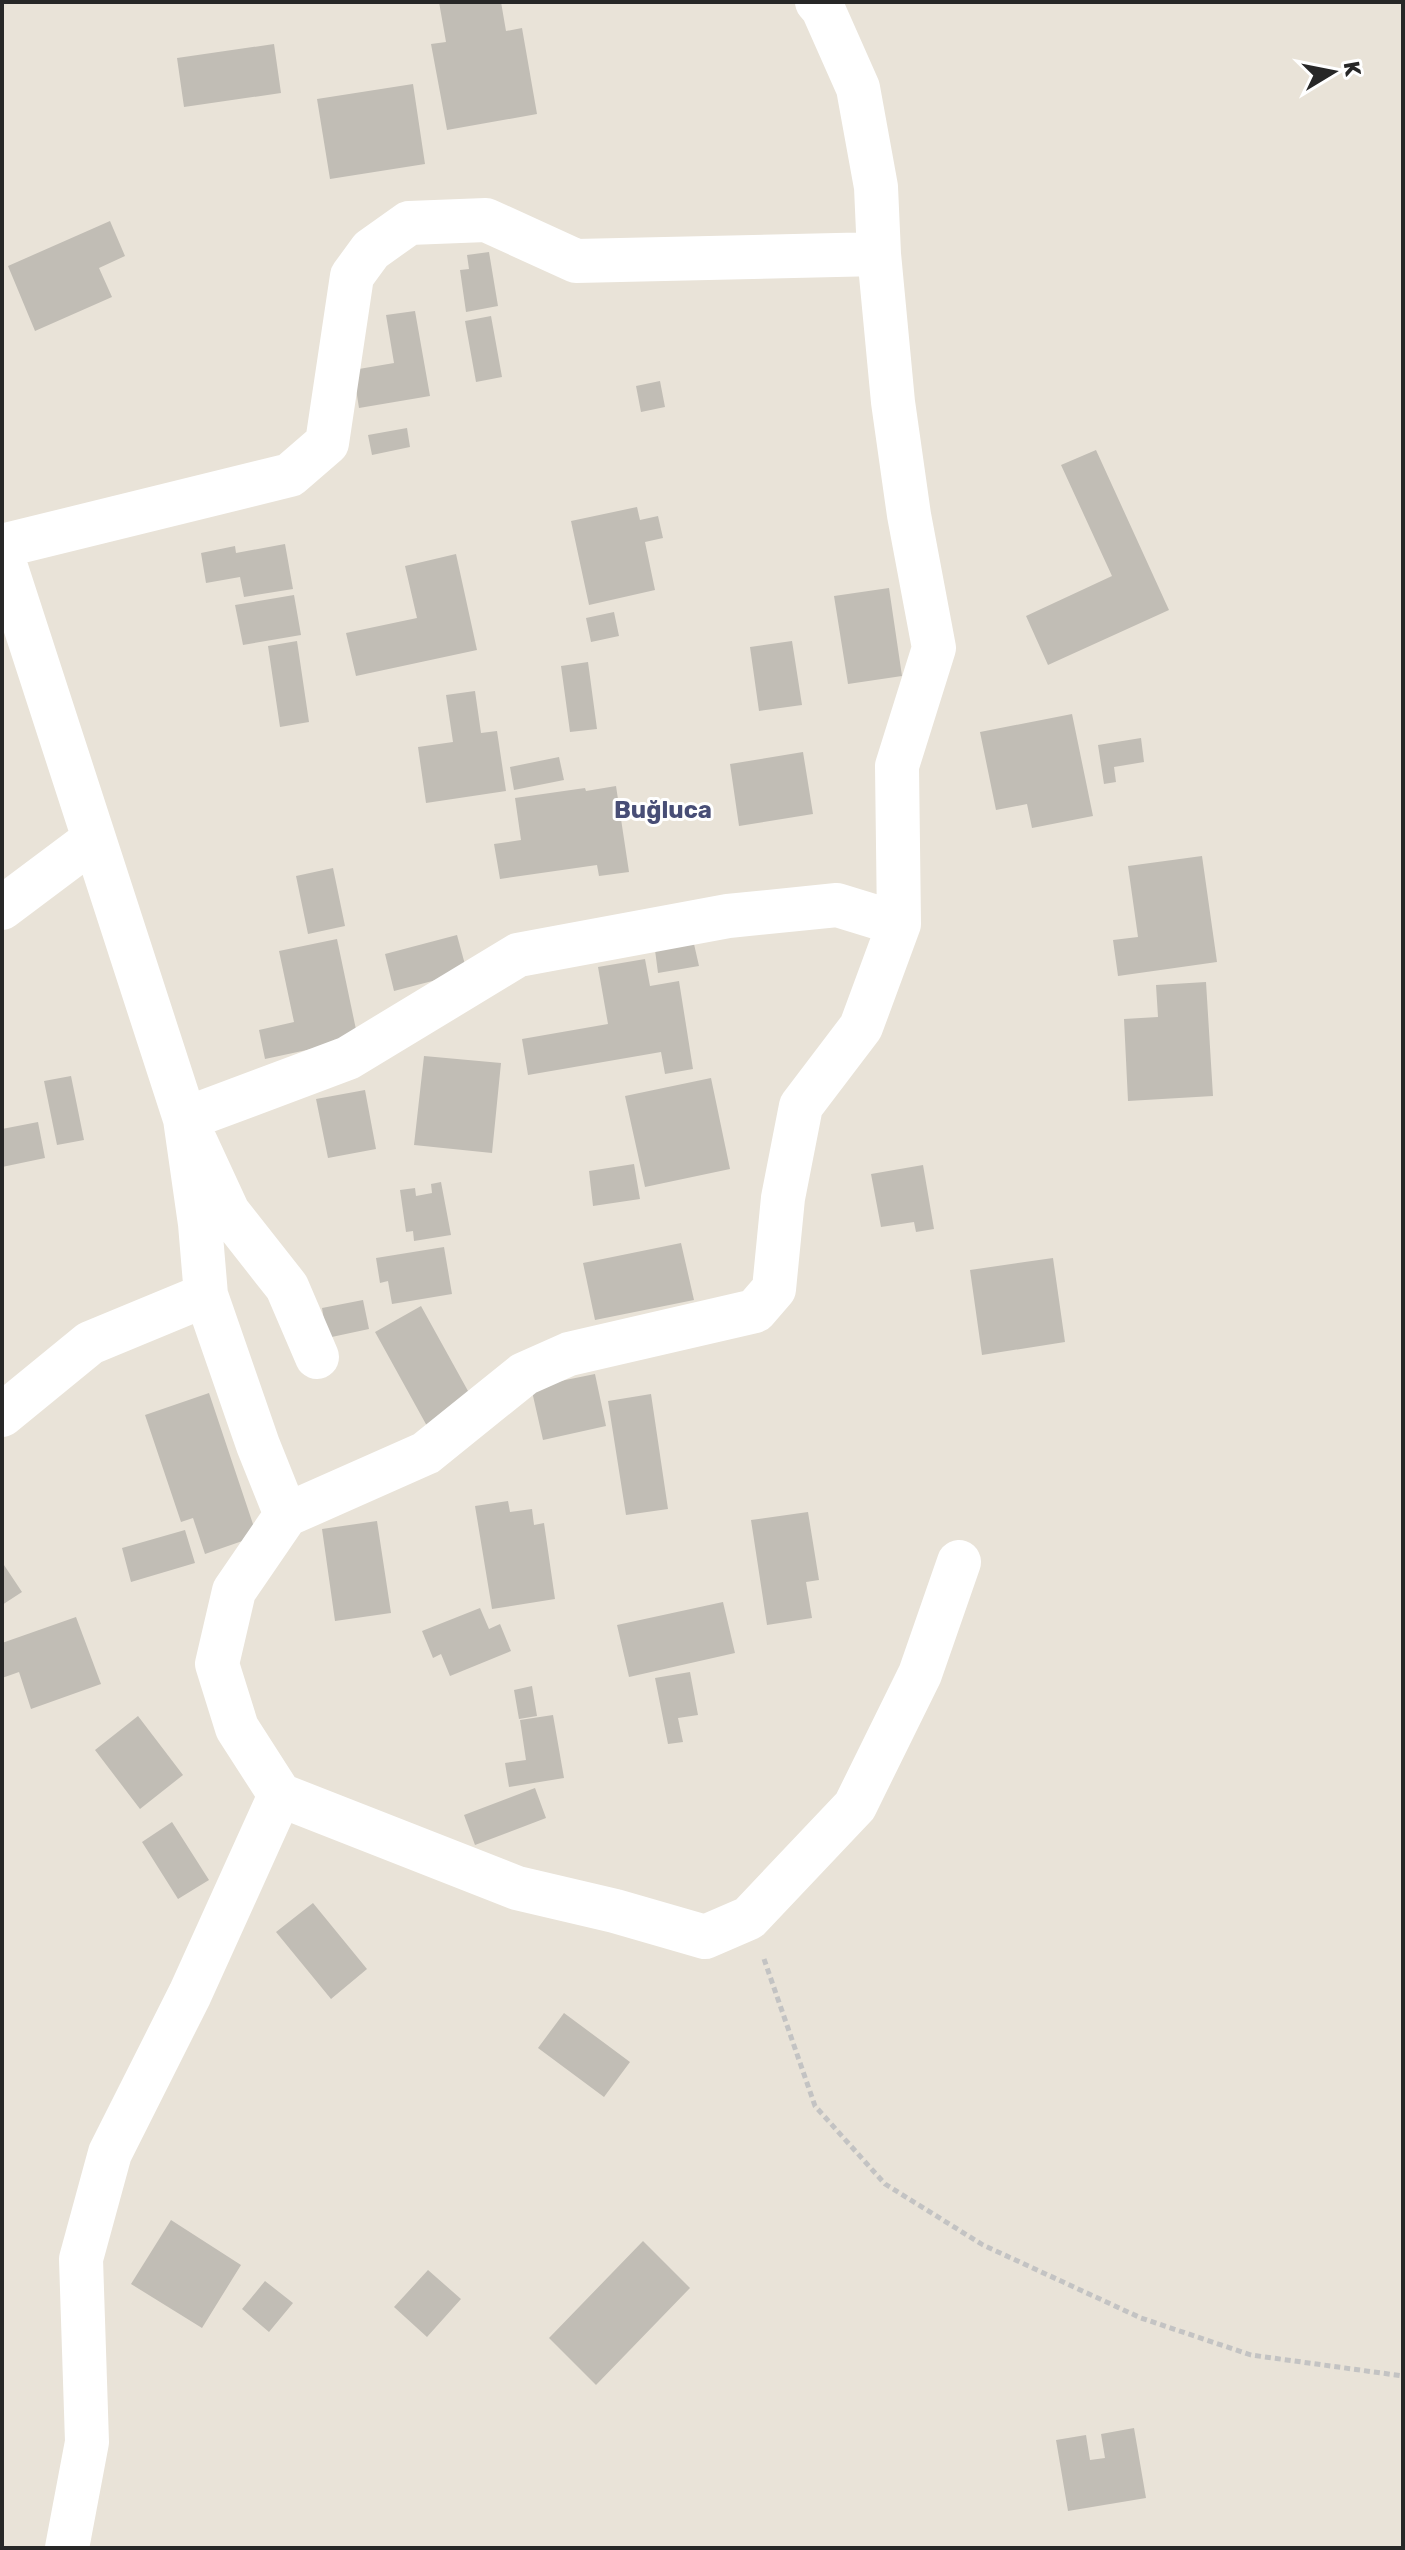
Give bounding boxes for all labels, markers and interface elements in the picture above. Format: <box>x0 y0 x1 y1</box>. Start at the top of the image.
north arrow <box>1293 32 1373 112</box>
text: K <box>1338 59 1367 79</box>
district label: Buğluca <box>614 796 712 824</box>

